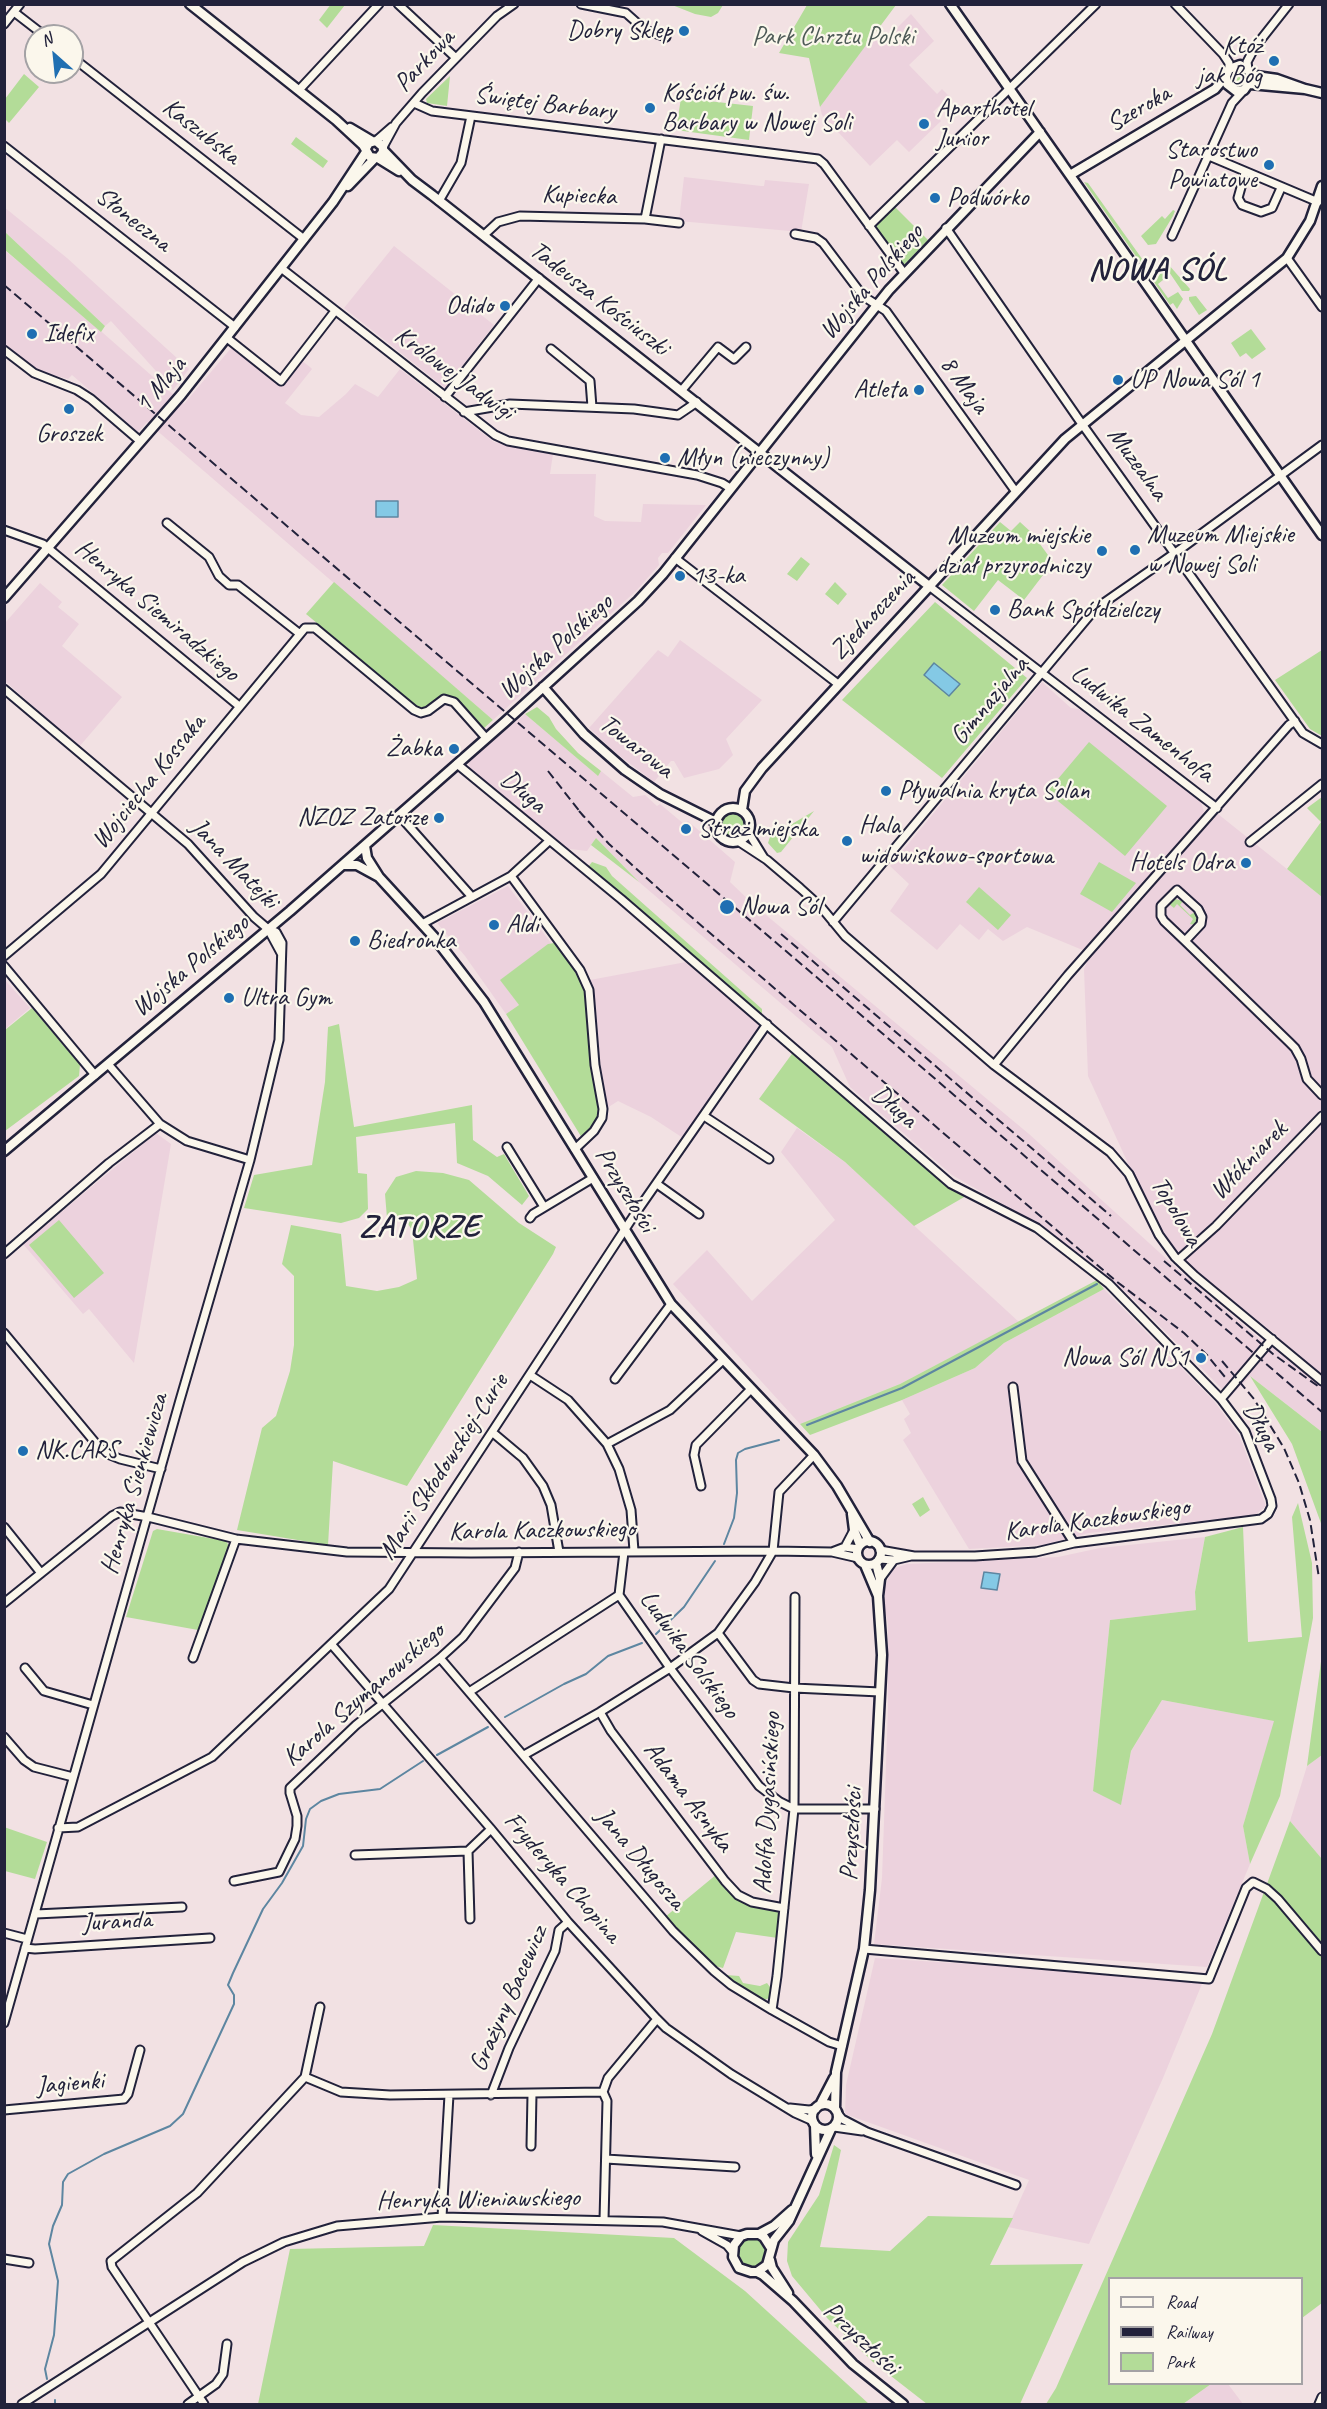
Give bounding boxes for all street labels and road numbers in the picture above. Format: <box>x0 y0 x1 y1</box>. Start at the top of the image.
street label: Parkowa <box>388 23 462 99</box>
street label: Szeroka <box>1102 78 1176 140</box>
street label: Świętej Barbary <box>472 80 618 128</box>
street label: Kaszubska <box>156 92 246 172</box>
street label: Kupiecka <box>541 179 617 213</box>
street label: Słoneczna <box>89 181 177 259</box>
street label: Wojska Polskiego <box>813 218 931 346</box>
street label: Tadeusza Kościuszki <box>523 235 675 363</box>
street label: Królowej Jadwigi <box>388 320 520 428</box>
street label: 8 Maja <box>933 350 995 420</box>
street label: 1 Maja <box>129 351 193 419</box>
street label: Muzealna <box>1100 421 1174 507</box>
street label: Henryka Siemiradzkiego <box>68 533 246 689</box>
street label: Zjednoczenia <box>824 564 922 666</box>
street label: Wojska Polskiego <box>492 588 620 706</box>
street label: Gimnazjalna <box>944 650 1036 752</box>
street label: Ludwika Zamenhofa <box>1064 658 1220 790</box>
street label: Wojciecha Kossaka <box>85 708 213 856</box>
street label: Towarowa <box>593 708 679 786</box>
street label: Długa <box>494 764 552 820</box>
street label: Jana Matejki <box>183 812 285 916</box>
street label: Wojska Polskiego <box>126 908 256 1024</box>
street label: Długa <box>865 1079 923 1135</box>
street label: Włókniarek <box>1204 1115 1294 1207</box>
street label: Przyszłości <box>588 1142 662 1238</box>
street label: Topolowa <box>1143 1171 1209 1253</box>
street label: Marii Skłodowskiej-Curie <box>372 1368 516 1566</box>
street label: Henryka Sienkiewicza <box>94 1390 176 1578</box>
street label: Długa <box>1235 1398 1287 1456</box>
street label: Karola Kaczkowskiego <box>1003 1492 1191 1548</box>
street label: Karola Kaczkowskiego <box>449 1514 635 1548</box>
street label: Ludwika Solskiego <box>632 1585 746 1725</box>
street label: Karola Szymanowskiego <box>277 1616 451 1774</box>
street label: Adolfa Dygasińskiego <box>748 1712 788 1894</box>
street label: Adama Asnyka <box>636 1736 740 1858</box>
street label: Przyszłości <box>834 1786 870 1882</box>
street label: Jana Długosza <box>588 1801 692 1917</box>
street label: Fryderyka Chopina <box>497 1806 627 1950</box>
street label: Juranda <box>82 1905 152 1939</box>
street label: Grażyny Bacewicz <box>463 1921 555 2077</box>
street label: Jagienki <box>35 2066 105 2102</box>
street label: Henryka Wieniawskiego <box>376 2183 580 2217</box>
street label: Przyszłości <box>816 2296 906 2382</box>

